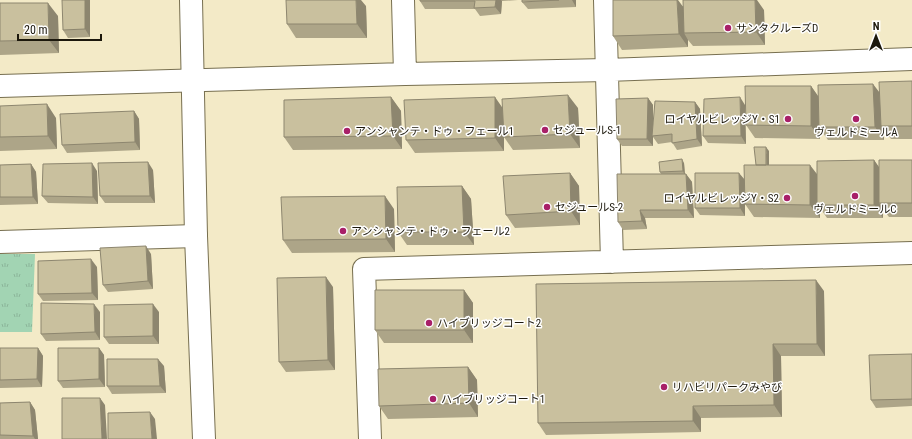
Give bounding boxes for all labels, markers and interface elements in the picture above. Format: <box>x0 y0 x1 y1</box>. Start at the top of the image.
scale bar <box>18 16 101 42</box>
north arrow <box>856 16 896 56</box>
text: N <box>873 20 880 33</box>
place label: サンタクルーズD <box>736 22 818 35</box>
text: 20 m <box>24 23 48 37</box>
marker: サンタクルーズD <box>723 23 733 33</box>
place label: ロイヤルビレッジY・S1 <box>664 113 780 126</box>
marker: ロイヤルビレッジY・S1 <box>783 114 793 124</box>
marker: ヴェルドミールA <box>851 114 861 124</box>
place label: セジュールS-1 <box>553 124 621 137</box>
place label: アンシャンテ・ドゥ・フェール1 <box>355 125 514 138</box>
marker: セジュールS-1 <box>540 125 550 135</box>
marker: アンシャンテ・ドゥ・フェール1 <box>342 126 352 136</box>
place label: ヴェルドミールA <box>814 126 898 139</box>
marker: ヴェルドミールC <box>850 191 860 201</box>
place label: ロイヤルビレッジY・S2 <box>663 192 779 205</box>
marker: ロイヤルビレッジY・S2 <box>782 193 792 203</box>
place label: セジュールS-2 <box>555 201 623 214</box>
marker: セジュールS-2 <box>542 202 552 212</box>
place label: ヴェルドミールC <box>813 203 897 216</box>
place label: アンシャンテ・ドゥ・フェール2 <box>351 225 510 238</box>
marker: アンシャンテ・ドゥ・フェール2 <box>338 226 348 236</box>
place label: ハイブリッジコート2 <box>437 317 541 330</box>
marker: ハイブリッジコート2 <box>424 318 434 328</box>
place label: リハビリパークみやび <box>672 381 782 394</box>
marker: リハビリパークみやび <box>659 382 669 392</box>
place label: ハイブリッジコート1 <box>441 393 545 406</box>
marker: ハイブリッジコート1 <box>428 394 438 404</box>

